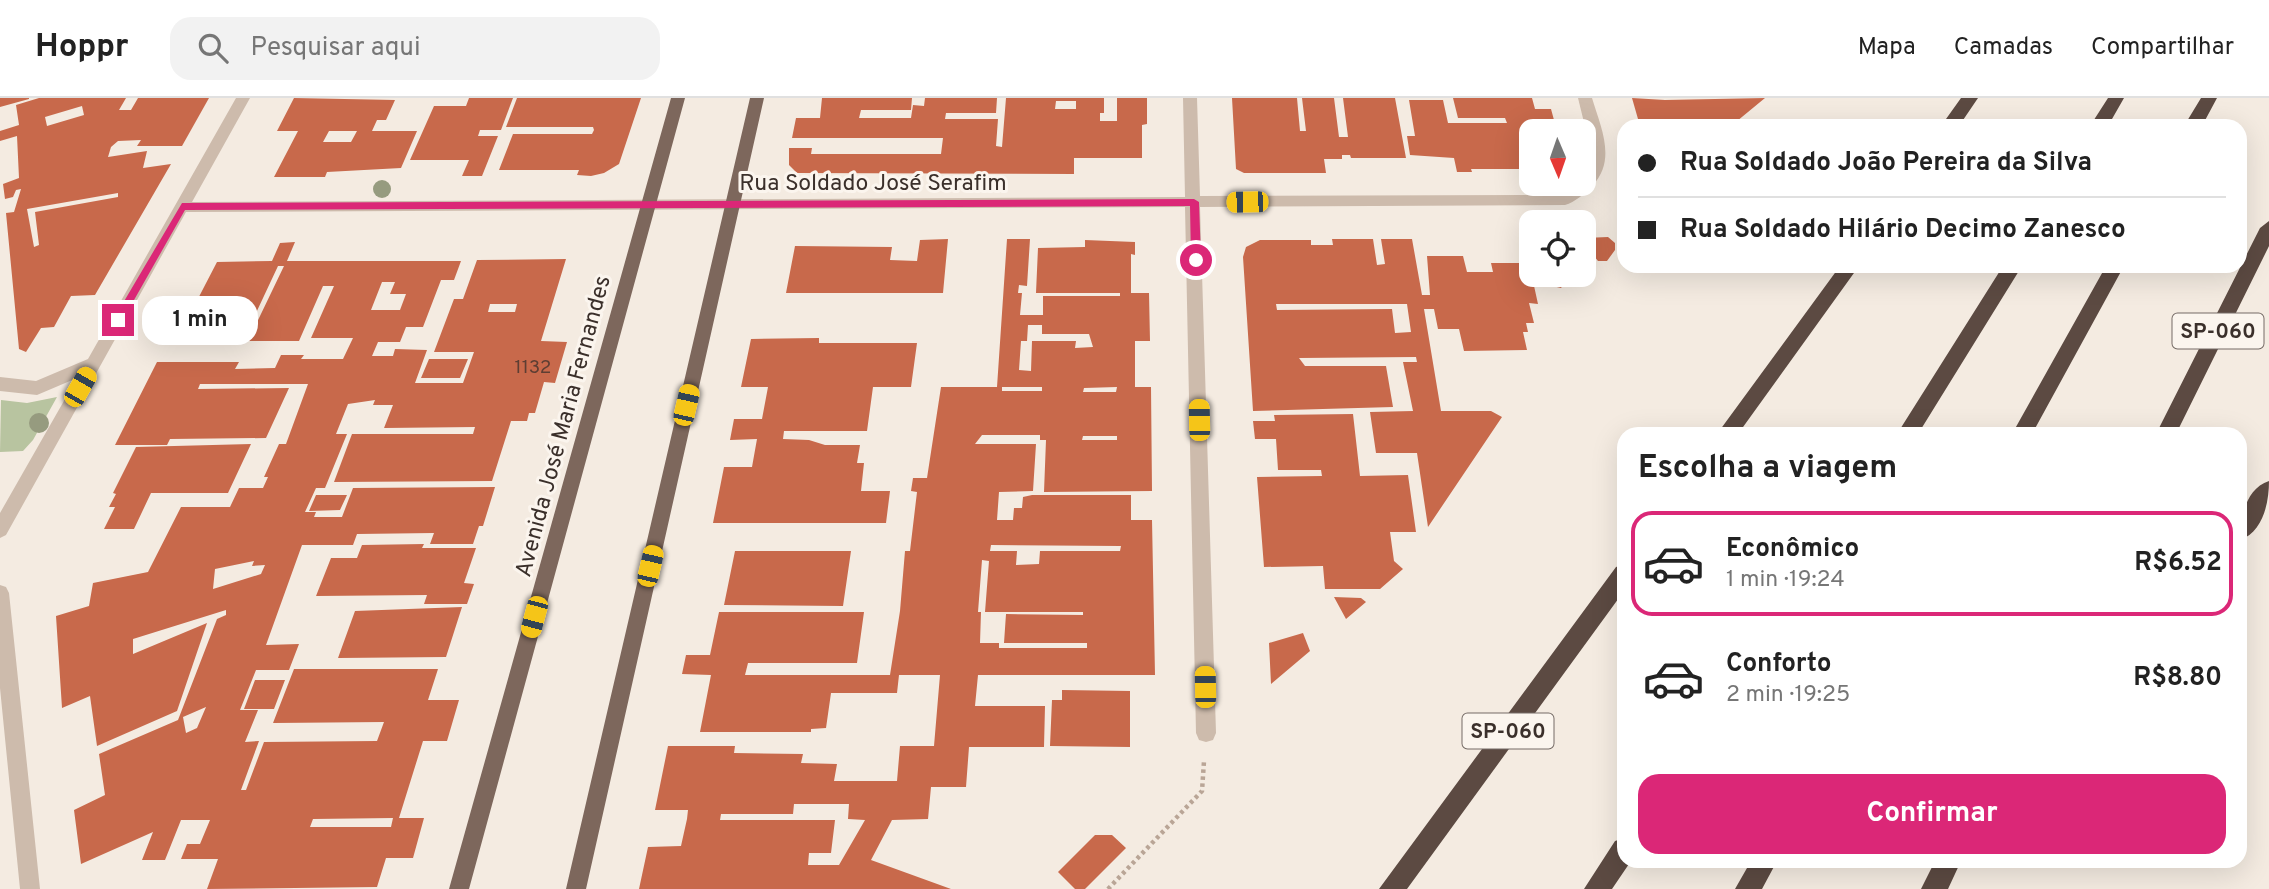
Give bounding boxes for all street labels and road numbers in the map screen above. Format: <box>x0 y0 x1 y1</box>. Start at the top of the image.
street label: Rua Soldado José Serafim <box>739 170 1007 199</box>
street label: Avenida José Maria Fernandes <box>510 273 619 581</box>
road number: SP-060 <box>2172 314 2264 348</box>
road number: SP-060 <box>1462 714 1554 748</box>

